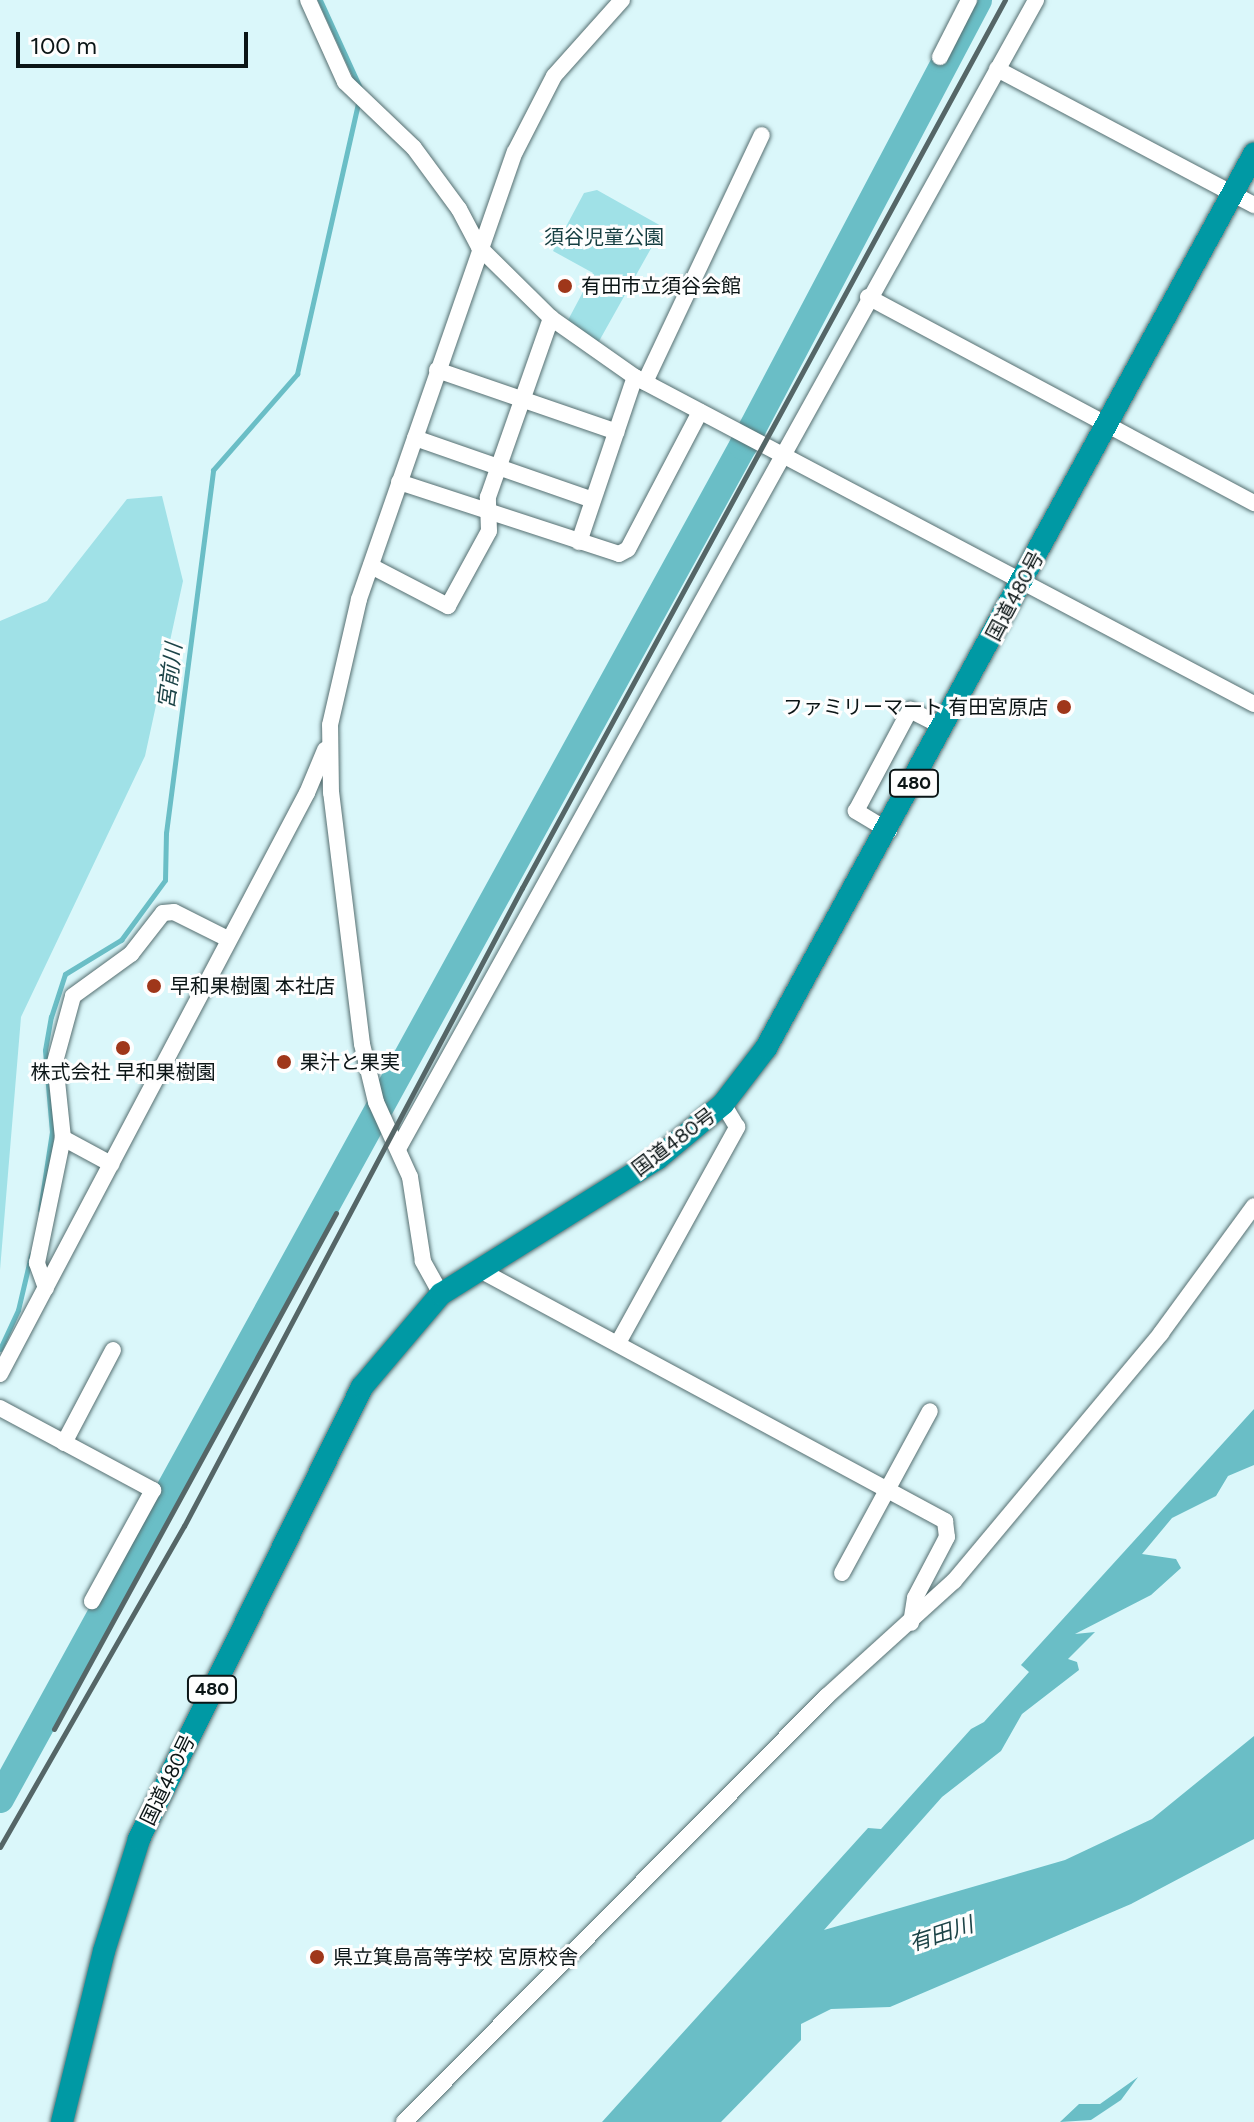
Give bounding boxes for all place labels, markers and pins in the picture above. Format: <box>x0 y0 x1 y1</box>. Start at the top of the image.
place label: 有田市立須谷会館 <box>581 274 741 298</box>
marker: 有田市立須谷会館 <box>556 277 574 295</box>
place label: ファミリーマート 有田宮原店 <box>783 695 1048 719</box>
marker: ファミリーマート 有田宮原店 <box>1055 698 1073 716</box>
place label: 早和果樹園 本社店 <box>170 974 335 998</box>
marker: 早和果樹園 本社店 <box>145 977 163 995</box>
marker: 株式会社 早和果樹園 <box>114 1039 132 1057</box>
place label: 果汁と果実 <box>300 1050 400 1074</box>
marker: 果汁と果実 <box>275 1053 293 1071</box>
place label: 株式会社 早和果樹園 <box>31 1060 215 1084</box>
place label: 県立箕島高等学校 宮原校舎 <box>333 1945 578 1969</box>
marker: 県立箕島高等学校 宮原校舎 <box>308 1948 326 1966</box>

